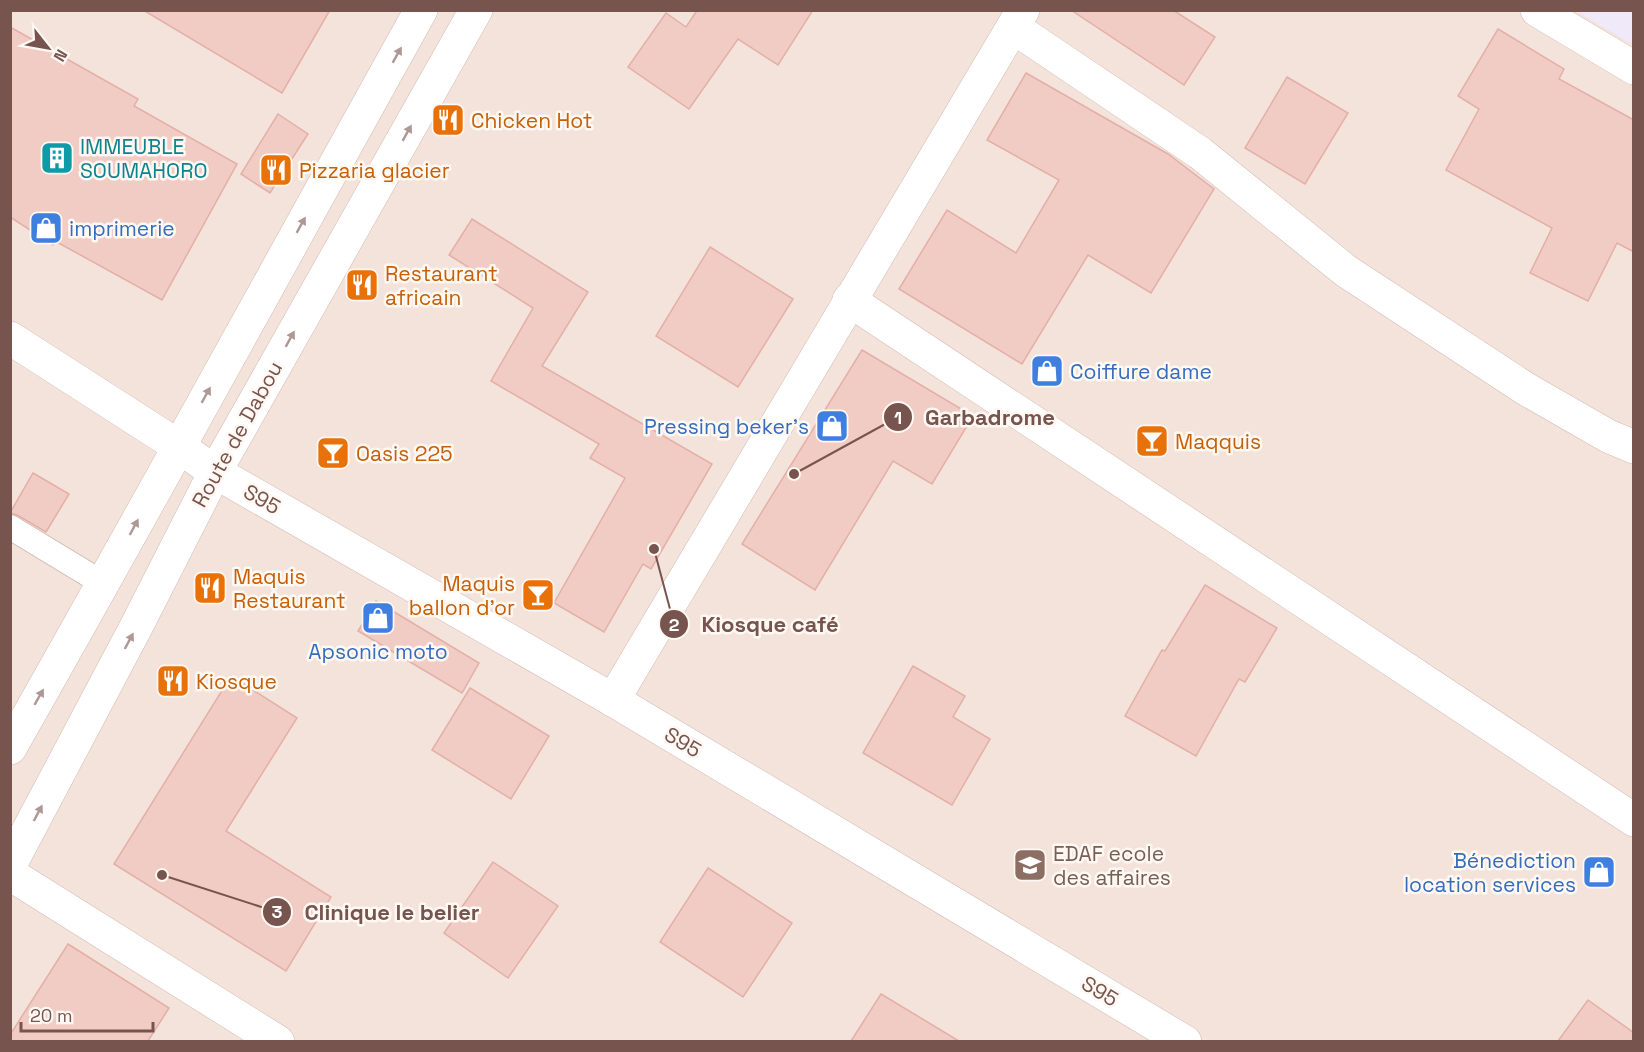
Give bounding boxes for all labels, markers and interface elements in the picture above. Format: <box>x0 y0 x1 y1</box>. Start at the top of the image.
north arrow <box>18 18 78 78</box>
text: N <box>49 45 72 65</box>
one-way arrow <box>391 47 402 63</box>
restaurant icon: Chicken Hot <box>430 102 466 138</box>
place label: Chicken Hot <box>471 107 593 134</box>
one-way arrow <box>401 125 412 141</box>
place label: IMMEUBLE SOUMAHORO <box>80 133 207 184</box>
building icon: IMMEUBLE SOUMAHORO <box>39 140 75 176</box>
restaurant icon: Pizzaria glacier <box>258 152 294 188</box>
place label: Pizzaria glacier <box>299 157 450 184</box>
shop icon: imprimerie <box>28 210 64 246</box>
place label: imprimerie <box>69 215 175 242</box>
one-way arrow <box>296 217 307 233</box>
place label: Restaurant africain <box>385 260 498 311</box>
restaurant icon: Restaurant africain <box>344 267 380 303</box>
one-way arrow <box>285 330 295 347</box>
shop icon: Coiffure dame <box>1029 353 1065 389</box>
street label: Route de Dabou <box>186 356 288 512</box>
place label: Coiffure dame <box>1070 358 1212 385</box>
one-way arrow <box>201 387 211 404</box>
callout: Garbadrome <box>883 397 1067 437</box>
text: Garbadrome <box>925 403 1055 431</box>
text: 1 <box>894 406 902 429</box>
shop icon: Pressing beker's <box>814 408 850 444</box>
place label: Pressing beker's <box>644 413 809 440</box>
bar icon: Maqquis <box>1134 423 1170 459</box>
place label: Maqquis <box>1175 428 1261 455</box>
bar icon: Oasis 225 <box>315 435 351 471</box>
place label: Oasis 225 <box>356 440 453 467</box>
street label: S95 <box>239 478 285 520</box>
one-way arrow <box>129 518 139 535</box>
place label: Maquis Restaurant <box>233 563 346 614</box>
restaurant icon: Maquis Restaurant <box>192 570 228 606</box>
place label: Maquis ballon d'or <box>409 570 515 621</box>
bar icon: Maquis ballon d'or <box>520 577 556 613</box>
shop icon: Apsonic moto <box>360 600 396 636</box>
callout: Kiosque café <box>659 604 850 644</box>
text: Kiosque café <box>701 610 839 638</box>
text: 2 <box>669 613 680 636</box>
one-way arrow <box>124 632 134 649</box>
place label: Apsonic moto <box>308 638 448 665</box>
restaurant icon: Kiosque <box>155 663 191 699</box>
place label: Kiosque <box>196 668 277 695</box>
one-way arrow <box>34 689 44 706</box>
street label: S95 <box>660 721 706 763</box>
one-way arrow <box>33 804 43 821</box>
place label: EDAF ecole des affaires <box>1053 840 1171 891</box>
school or university icon: EDAF ecole des affaires <box>1012 847 1048 883</box>
place label: Bénediction location services <box>1404 847 1576 898</box>
shop icon: Bénediction location services <box>1581 854 1617 890</box>
callout: Clinique le belier <box>262 892 491 932</box>
text: Clinique le belier <box>304 898 480 926</box>
text: 3 <box>272 900 283 923</box>
street label: S95 <box>1077 970 1123 1012</box>
scale bar <box>21 995 153 1033</box>
text: 20 m <box>30 1004 73 1027</box>

